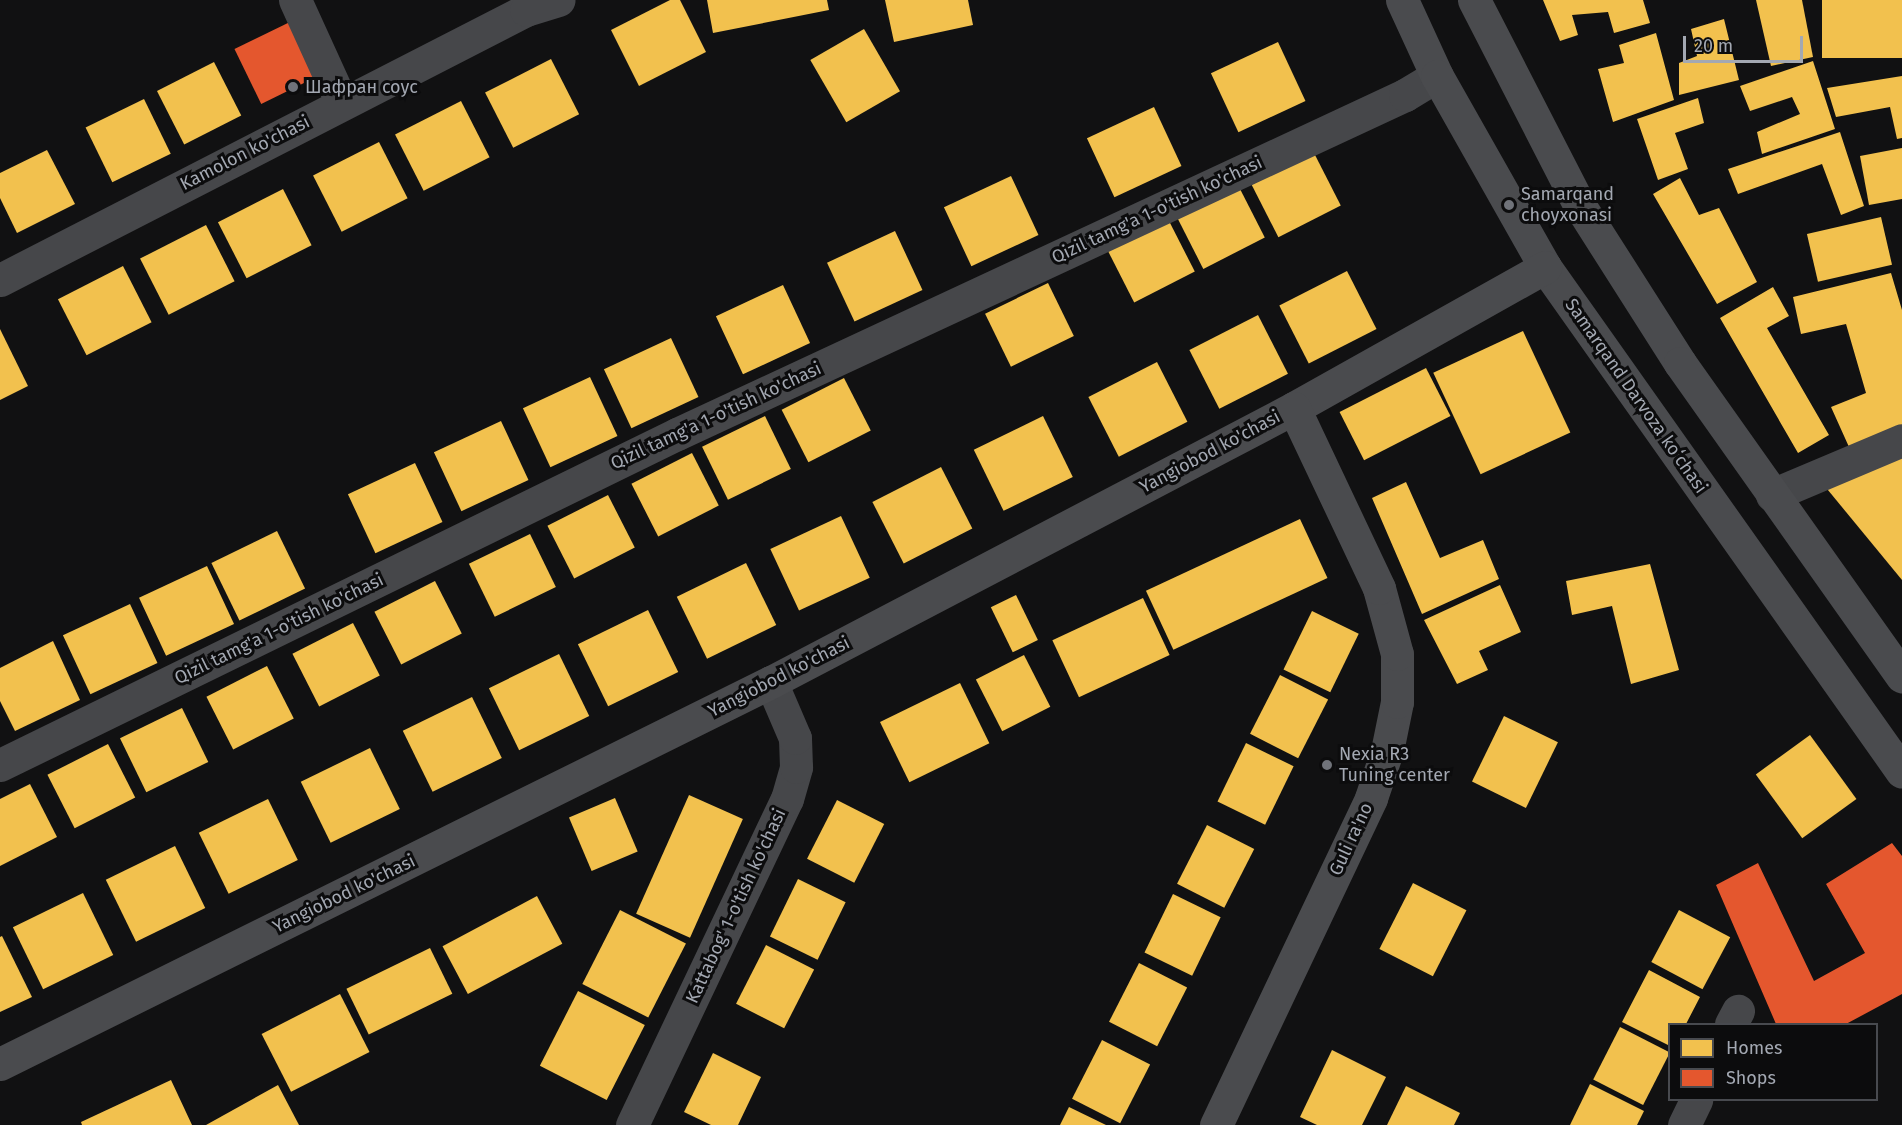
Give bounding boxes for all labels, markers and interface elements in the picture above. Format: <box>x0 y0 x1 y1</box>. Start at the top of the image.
scale bar <box>1686 24 1806 62</box>
text: 20 m <box>1694 35 1733 57</box>
place label: Шафран соус <box>305 76 418 98</box>
marker: Шафран соус <box>286 80 300 94</box>
street label: Kamolon ko'chasi <box>177 111 313 195</box>
street label: Qizil tamg'a 1-o'tish ko'chasi <box>1048 152 1266 268</box>
place label: Samarqand choyxonasi <box>1521 184 1614 226</box>
marker: Samarqand choyxonasi <box>1502 198 1516 212</box>
street label: Samarqand Darvoza koʻchasi <box>1560 294 1712 498</box>
street label: Qizil tamg'a 1-o'tish ko'chasi <box>607 358 825 474</box>
street label: Yangiobod ko'chasi <box>1136 406 1284 498</box>
street label: Qizil tamg'a 1-o'tish ko'chasi <box>171 569 387 689</box>
street label: Yangiobod ko'chasi <box>705 632 853 722</box>
place label: Nexia R3 Tuning center <box>1339 744 1450 786</box>
marker: Nexia R3 Tuning center <box>1320 758 1334 772</box>
street label: Guli ra'no <box>1325 799 1377 879</box>
street label: Kattabog' 1-o'tish ko'chasi <box>681 805 791 1007</box>
street label: Yangiobod ko'chasi <box>269 850 419 938</box>
legend <box>1668 1023 1878 1101</box>
text: Homes <box>1726 1037 1782 1059</box>
text: Shops <box>1726 1067 1776 1089</box>

